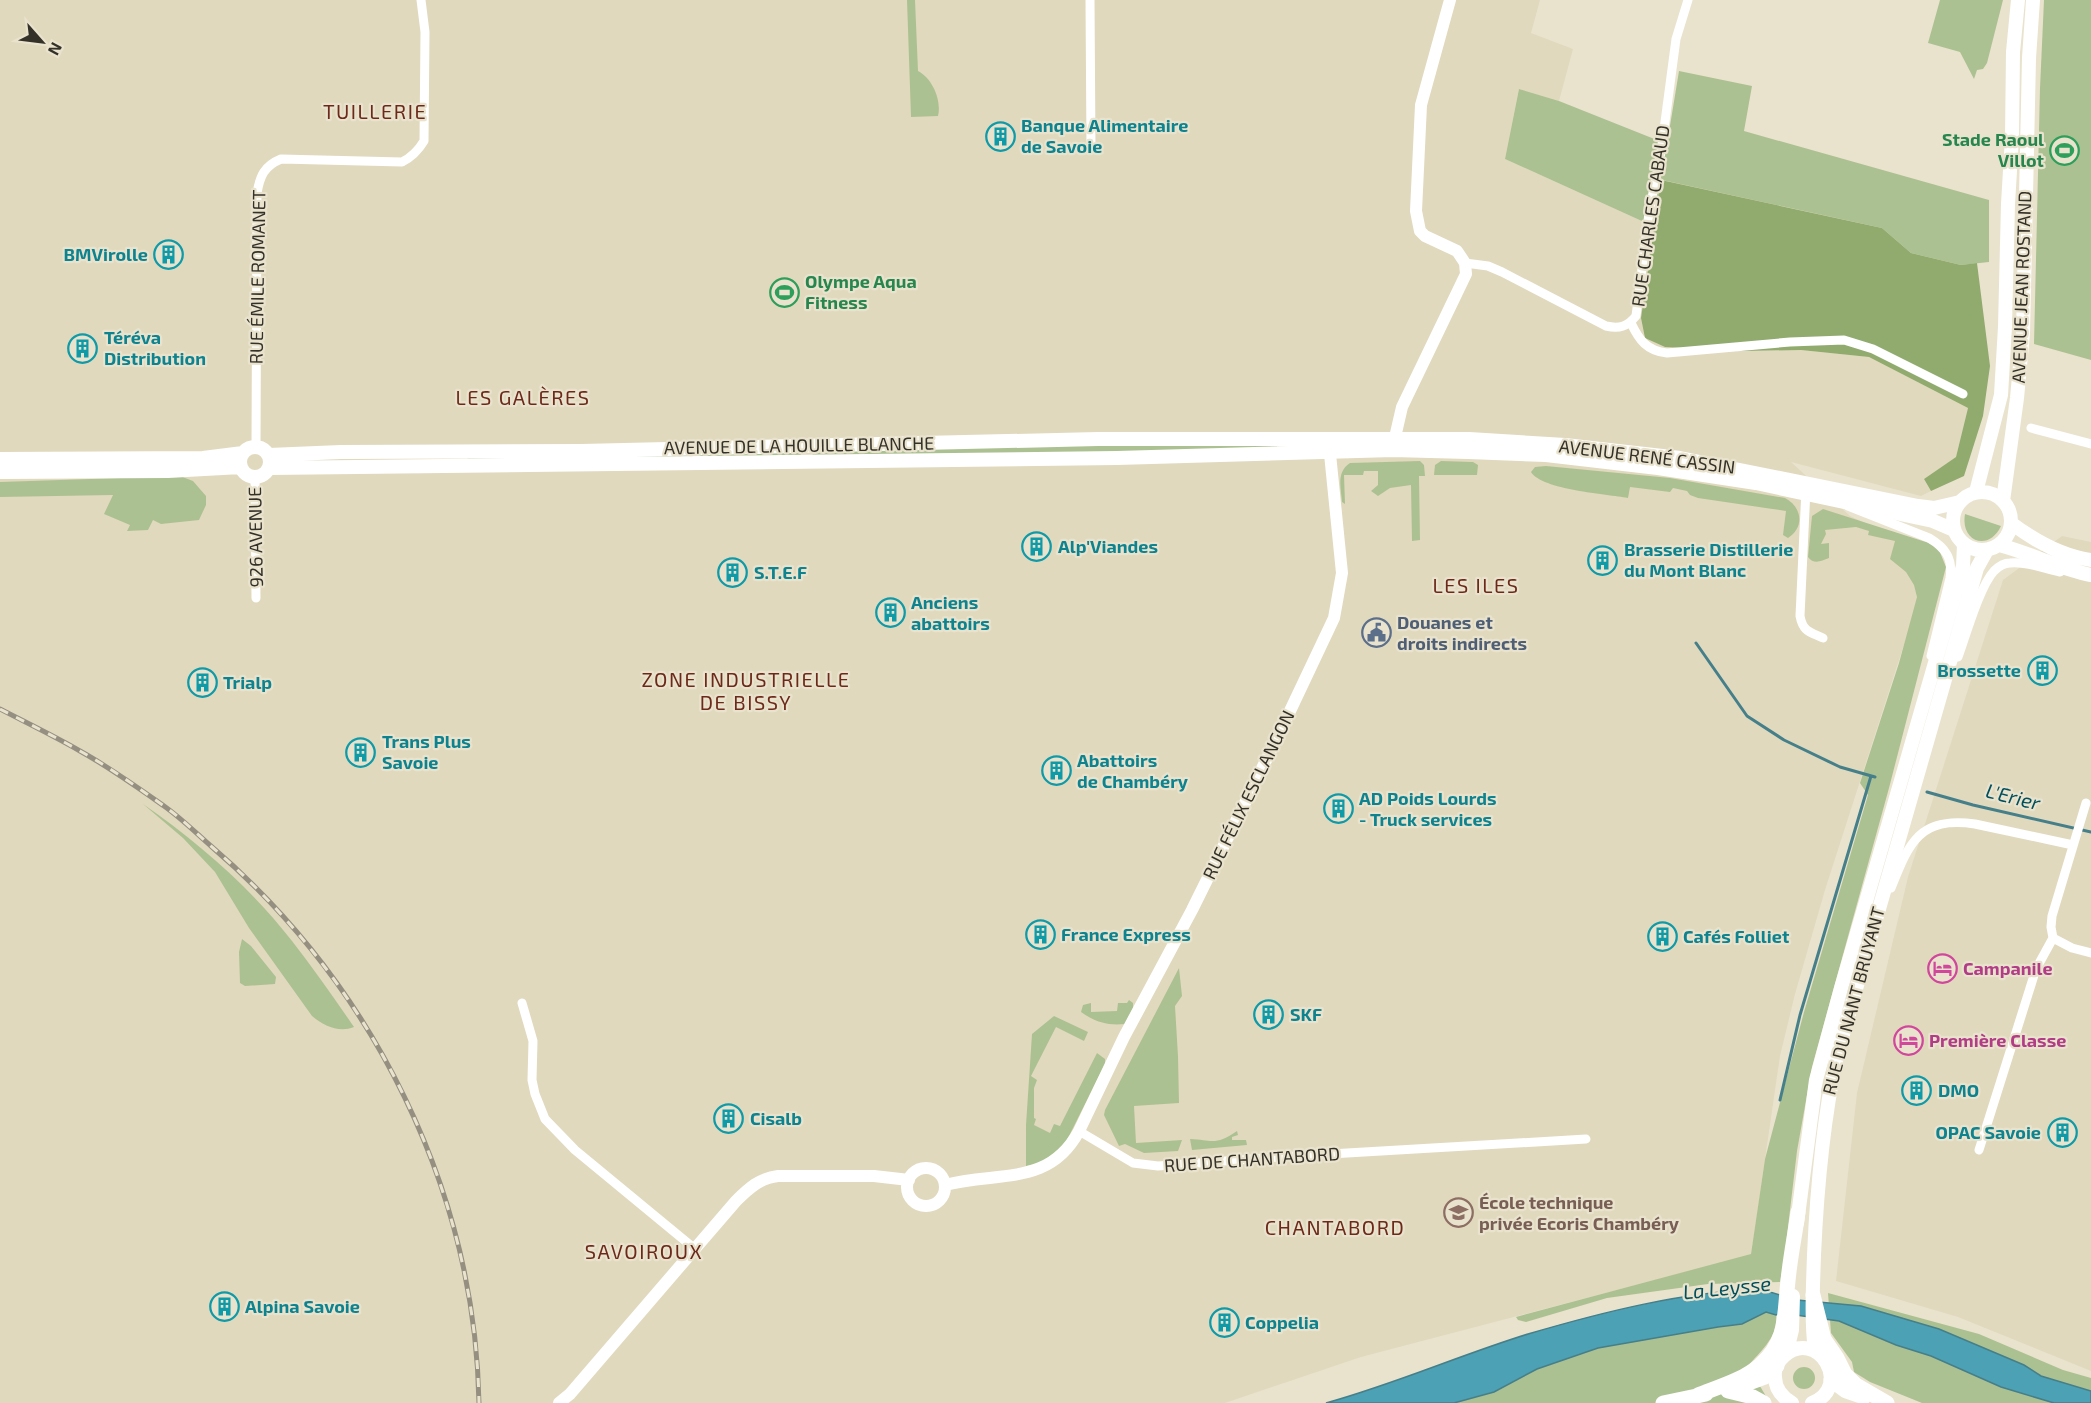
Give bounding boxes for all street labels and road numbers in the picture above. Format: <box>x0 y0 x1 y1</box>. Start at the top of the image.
street label: RUE CHARLES CABAUD <box>1626 124 1674 308</box>
street label: RUE ÉMILE ROMANET <box>244 189 270 364</box>
street label: AVENUE JEAN ROSTAND <box>2007 190 2035 384</box>
street label: AVENUE DE LA HOUILLE BLANCHE <box>664 432 934 458</box>
street label: AVENUE RENÉ CASSIN <box>1558 434 1737 478</box>
street label: 926 AVENUE <box>243 486 267 588</box>
street label: RUE FÉLIX ESCLANGON <box>1198 706 1299 883</box>
street label: RUE DU NANT BRUYANT <box>1817 904 1889 1097</box>
street label: RUE DE CHANTABORD <box>1163 1142 1341 1176</box>

